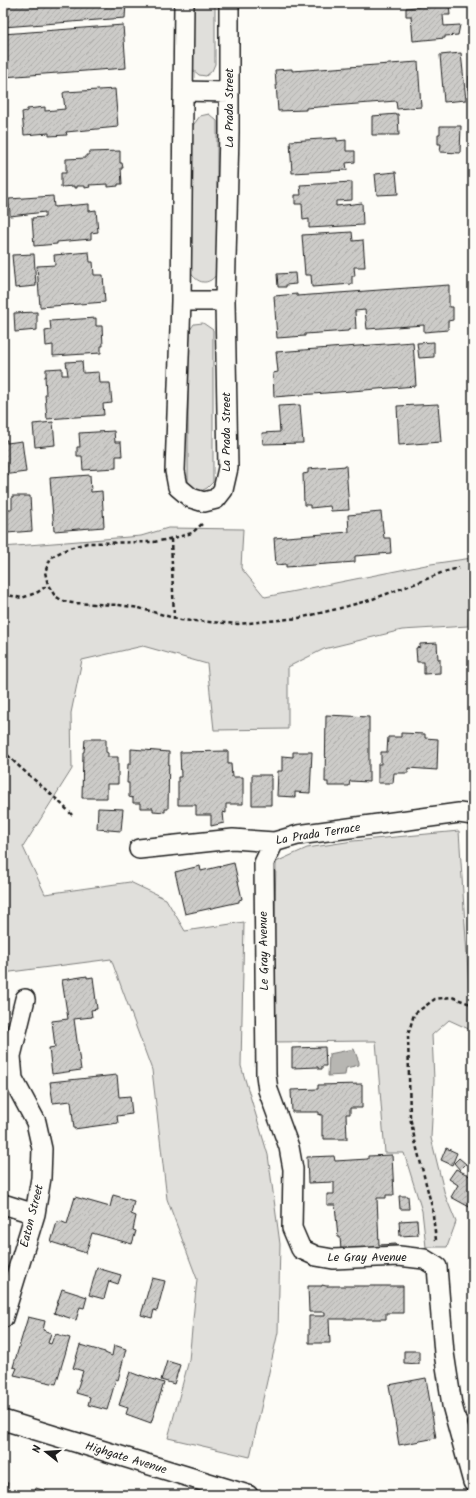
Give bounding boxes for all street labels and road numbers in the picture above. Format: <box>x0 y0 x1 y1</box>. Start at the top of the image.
street label: La Prada Street <box>220 68 239 148</box>
street label: La Prada Street <box>217 392 236 472</box>
street label: La Prada Terrace <box>274 818 362 850</box>
street label: Le Gray Avenue <box>254 911 274 991</box>
street label: Eaton Street <box>15 1182 49 1250</box>
street label: Le Gray Avenue <box>327 1248 407 1267</box>
street label: Highgate Avenue <box>83 1437 170 1480</box>

